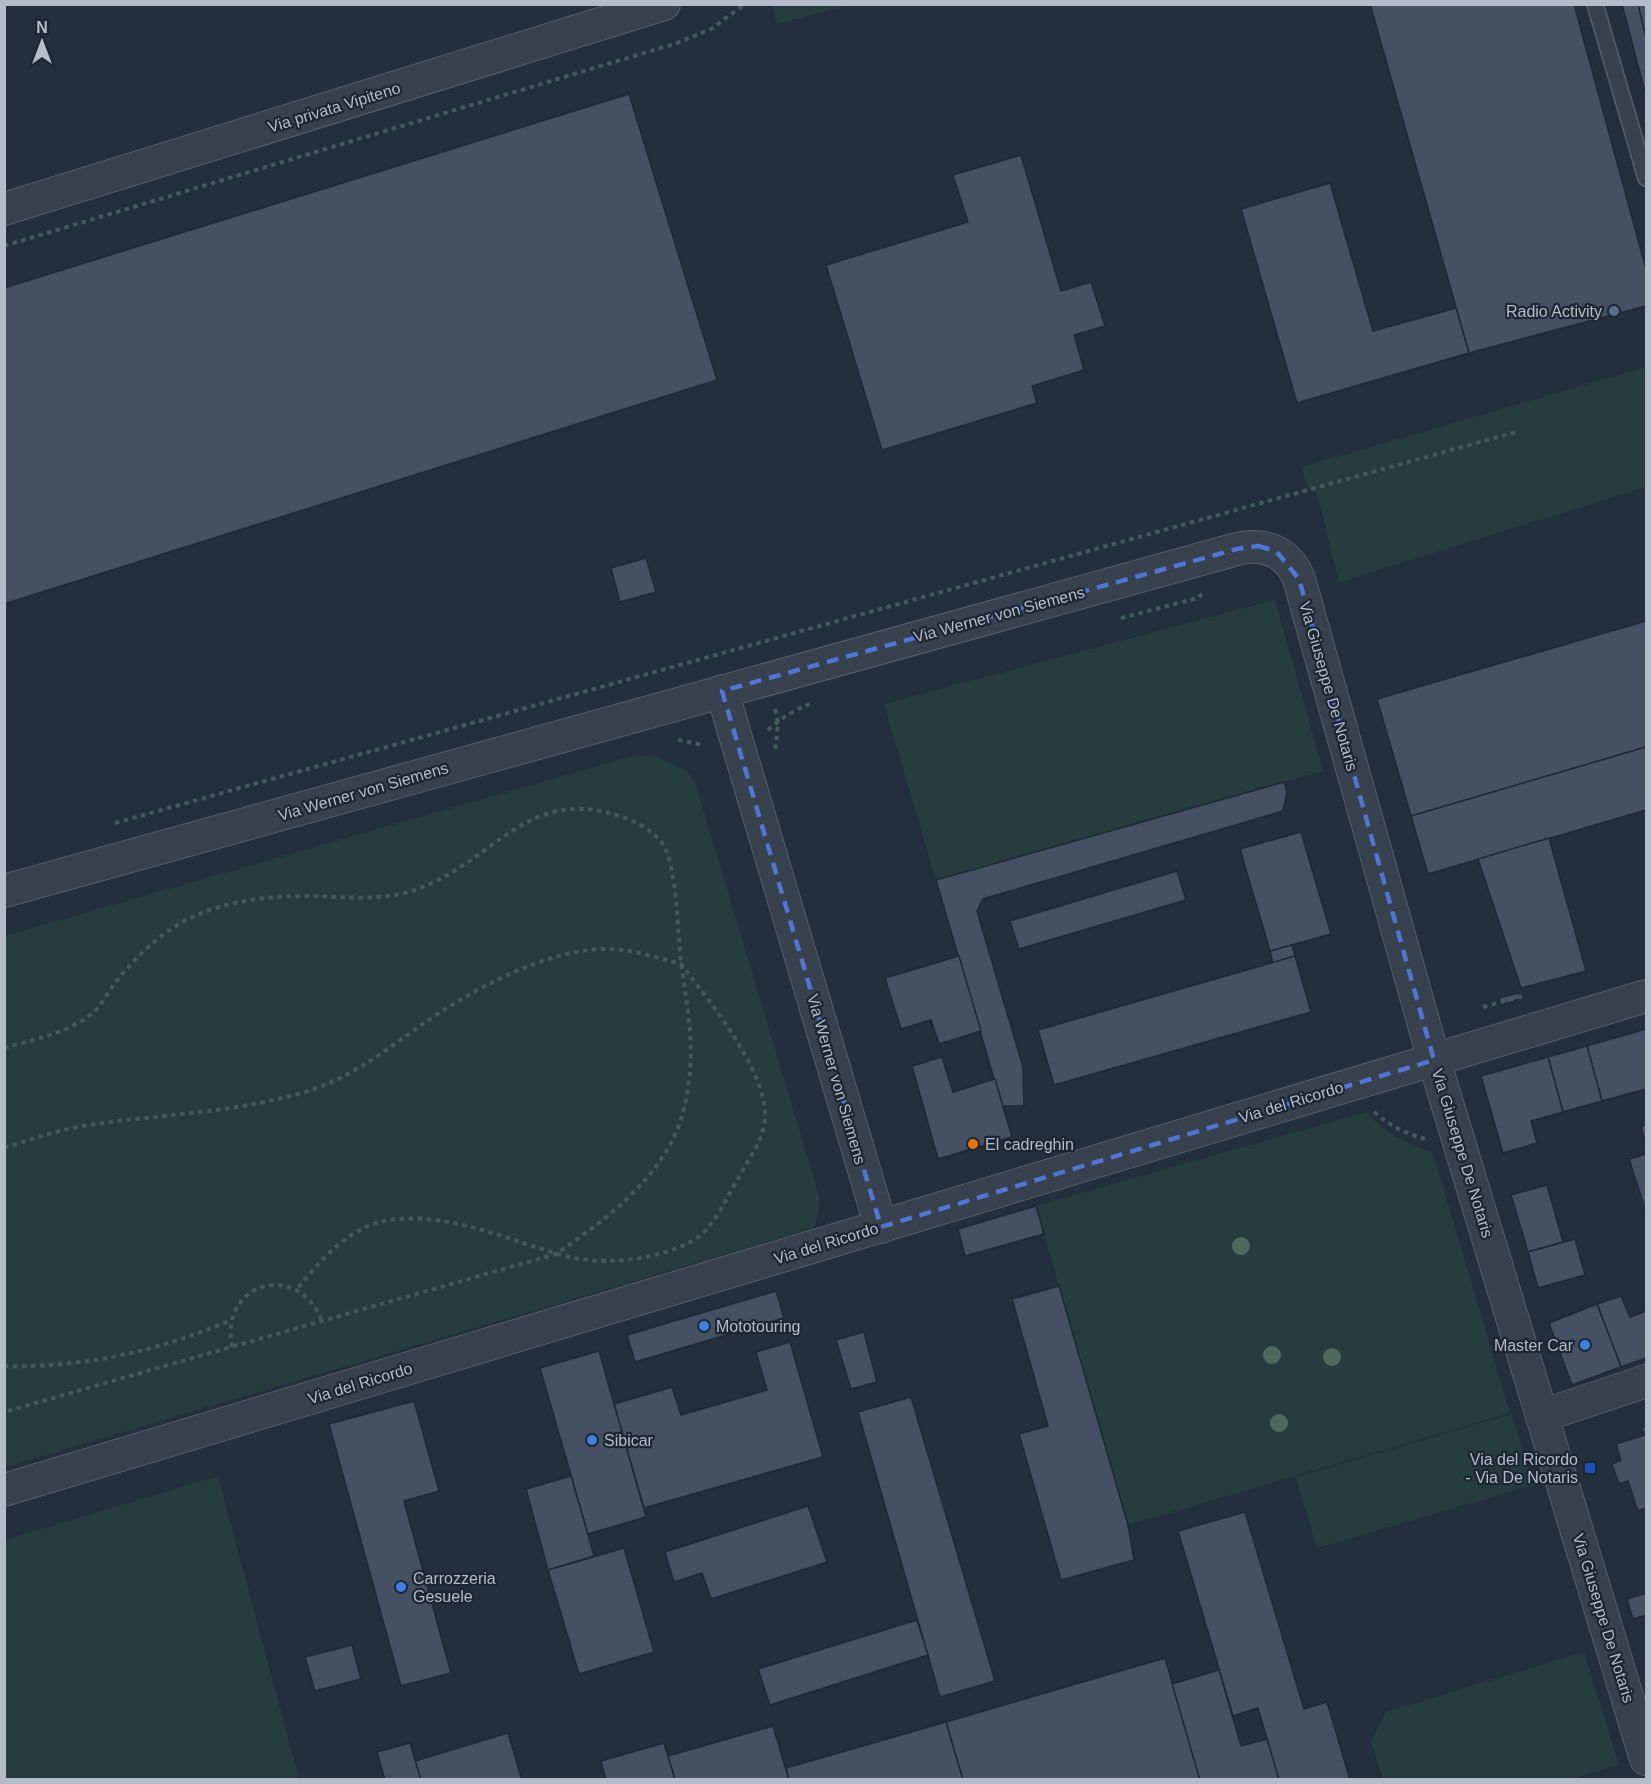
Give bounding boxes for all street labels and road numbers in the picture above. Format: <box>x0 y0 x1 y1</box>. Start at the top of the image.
street label: Via privata Vipiteno <box>266 79 402 136</box>
street label: Via Werner von Siemens <box>912 583 1087 646</box>
street label: Via Giuseppe De Notaris <box>1296 599 1361 773</box>
street label: Via Werner von Siemens <box>276 759 450 824</box>
street label: Via Werner von Siemens <box>804 992 869 1166</box>
street label: Via Giuseppe De Notaris <box>1429 1067 1496 1240</box>
street label: Via del Ricordo <box>1237 1079 1345 1126</box>
street label: Via del Ricordo <box>772 1220 880 1267</box>
street label: Via del Ricordo <box>306 1360 414 1407</box>
street label: Via Giuseppe De Notaris <box>1570 1532 1637 1705</box>

